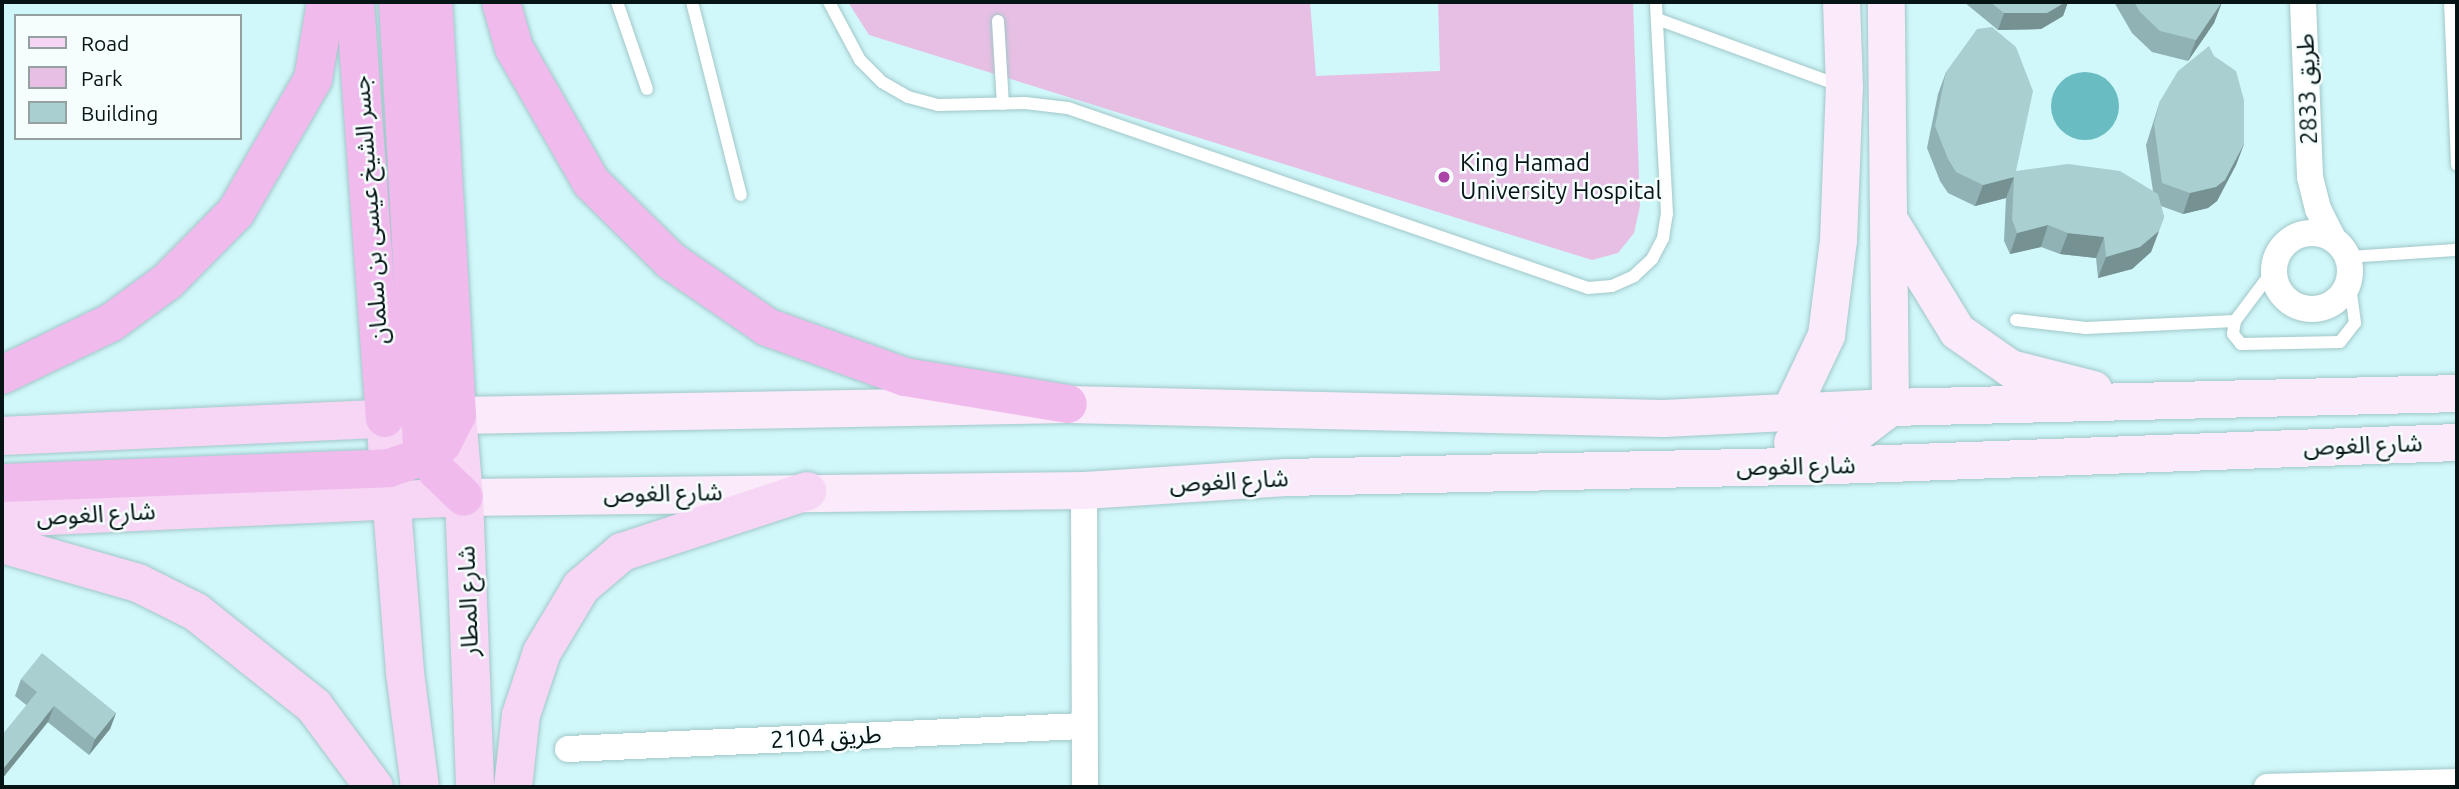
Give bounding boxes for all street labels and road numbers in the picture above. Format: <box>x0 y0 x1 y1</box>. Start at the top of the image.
street label: طريق 2833 <box>2291 33 2323 145</box>
street label: جسر الشيخ عيسى بن سلمان <box>346 75 394 345</box>
street label: شارع الغوص <box>2303 429 2423 461</box>
street label: شارع الغوص <box>1736 451 1856 481</box>
street label: شارع الغوص <box>1169 463 1289 499</box>
street label: شارع الغوص <box>603 478 723 508</box>
street label: شارع الغوص <box>36 496 156 532</box>
street label: شارع المطار <box>452 545 484 657</box>
street label: طريق 2104 <box>770 720 882 754</box>

